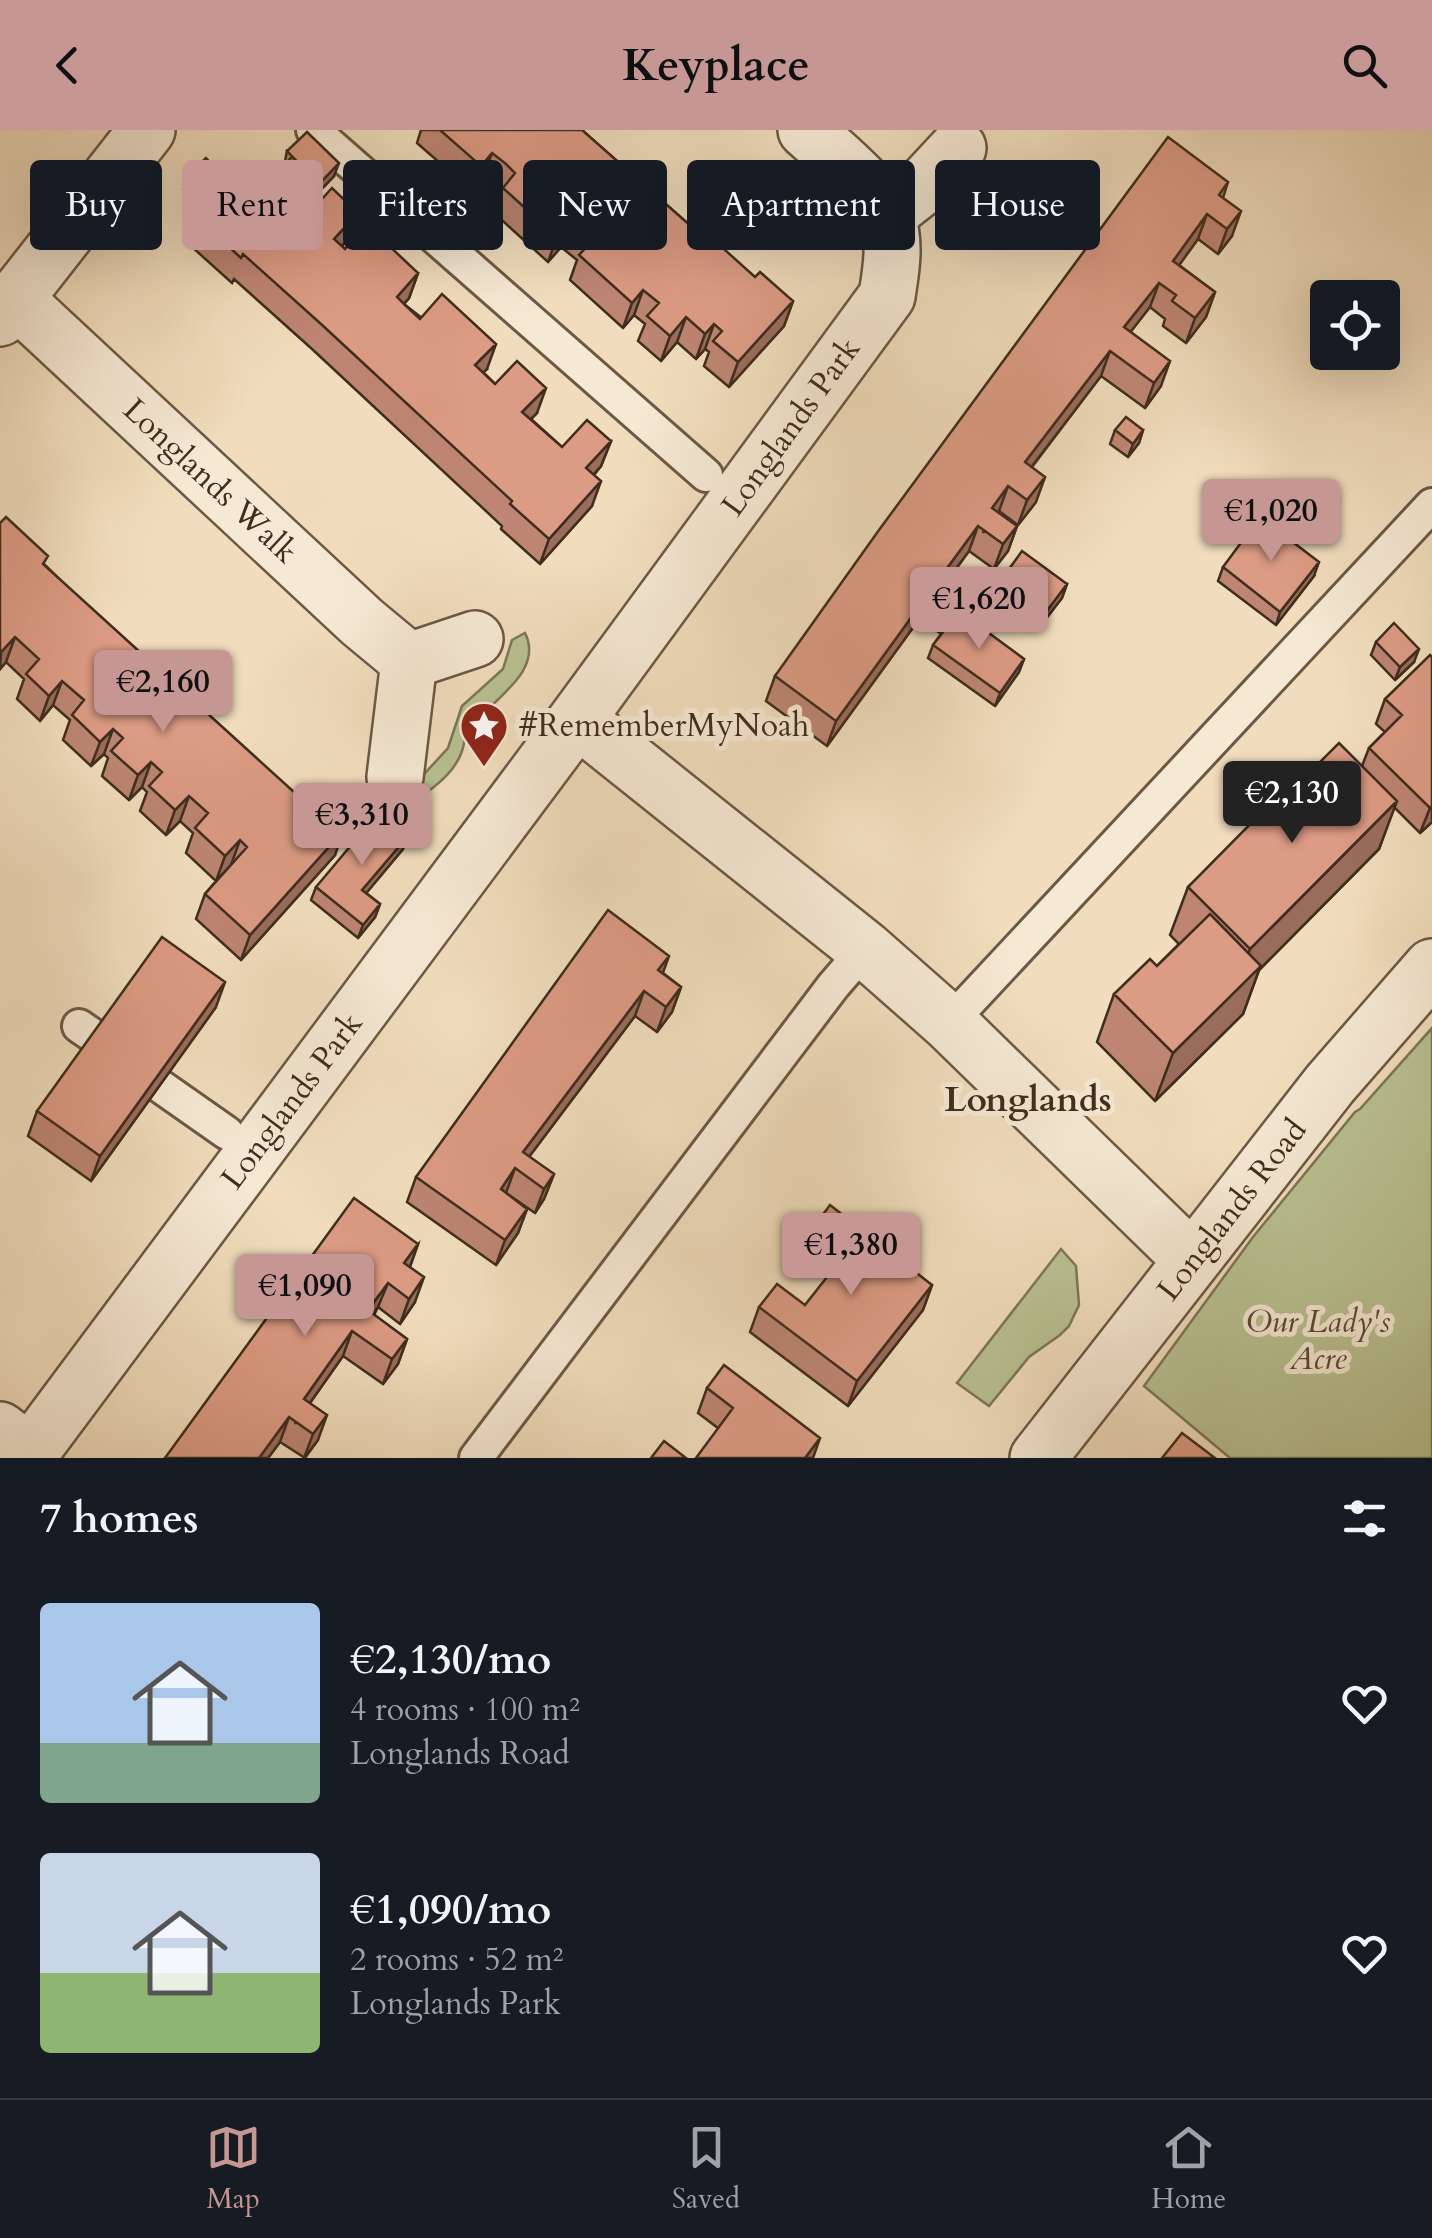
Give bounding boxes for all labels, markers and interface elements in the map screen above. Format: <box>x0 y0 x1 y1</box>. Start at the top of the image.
text: Keyplace <box>622 35 810 96</box>
icon: back <box>40 38 95 93</box>
icon: search <box>1337 38 1392 93</box>
chip: Buy <box>30 160 162 250</box>
chip: Rent <box>182 160 323 250</box>
chip: Filters <box>343 160 503 250</box>
chip: New <box>523 160 667 250</box>
chip: Apartment <box>687 160 915 250</box>
chip: House <box>935 160 1100 250</box>
map controls <box>1310 280 1400 370</box>
button: locate <box>1310 280 1400 370</box>
street label: Longlands Park <box>711 329 871 525</box>
street label: Longlands Walk <box>113 389 307 573</box>
pin: €1,020 <box>1190 479 1352 564</box>
text: €1,020 <box>1224 489 1318 533</box>
pin: €1,620 <box>898 567 1060 652</box>
text: €1,620 <box>932 577 1026 621</box>
pin: €2,160 <box>82 650 244 735</box>
text: €2,160 <box>116 660 210 704</box>
place icon: #RememberMyNoah <box>458 700 510 768</box>
place label: #RememberMyNoah <box>519 704 810 748</box>
pin: €2,130 <box>1211 761 1373 846</box>
text: €2,130 <box>1245 771 1339 815</box>
pin: €3,310 <box>281 783 443 868</box>
text: €3,310 <box>315 793 409 837</box>
street label: Longlands Park <box>211 1004 373 1198</box>
district label: Longlands <box>944 1076 1112 1124</box>
street label: Longlands Road <box>1147 1110 1317 1310</box>
pin: €1,380 <box>770 1213 932 1298</box>
text: €1,380 <box>804 1223 898 1267</box>
pin: €1,090 <box>224 1254 386 1339</box>
text: €1,090 <box>258 1264 352 1308</box>
park label: Our Lady's Acre <box>1246 1300 1390 1381</box>
text: 7 homes <box>40 1490 198 1547</box>
icon: filters <box>1337 1491 1392 1546</box>
text: €2,130/mo <box>350 1631 551 1688</box>
icon: home <box>120 1643 240 1763</box>
icon: heart <box>1337 1676 1392 1731</box>
text: 4 rooms · 100 m² <box>350 1688 580 1732</box>
text: Longlands Road <box>350 1732 570 1776</box>
text: €1,090/mo <box>350 1881 551 1938</box>
icon: home <box>120 1893 240 2013</box>
icon: heart <box>1337 1926 1392 1981</box>
text: 2 rooms · 52 m² <box>350 1938 563 1982</box>
text: Longlands Park <box>350 1982 561 2026</box>
tab: Map <box>206 2120 261 2218</box>
tab: Saved <box>672 2120 740 2218</box>
tab: Home <box>1151 2120 1226 2218</box>

